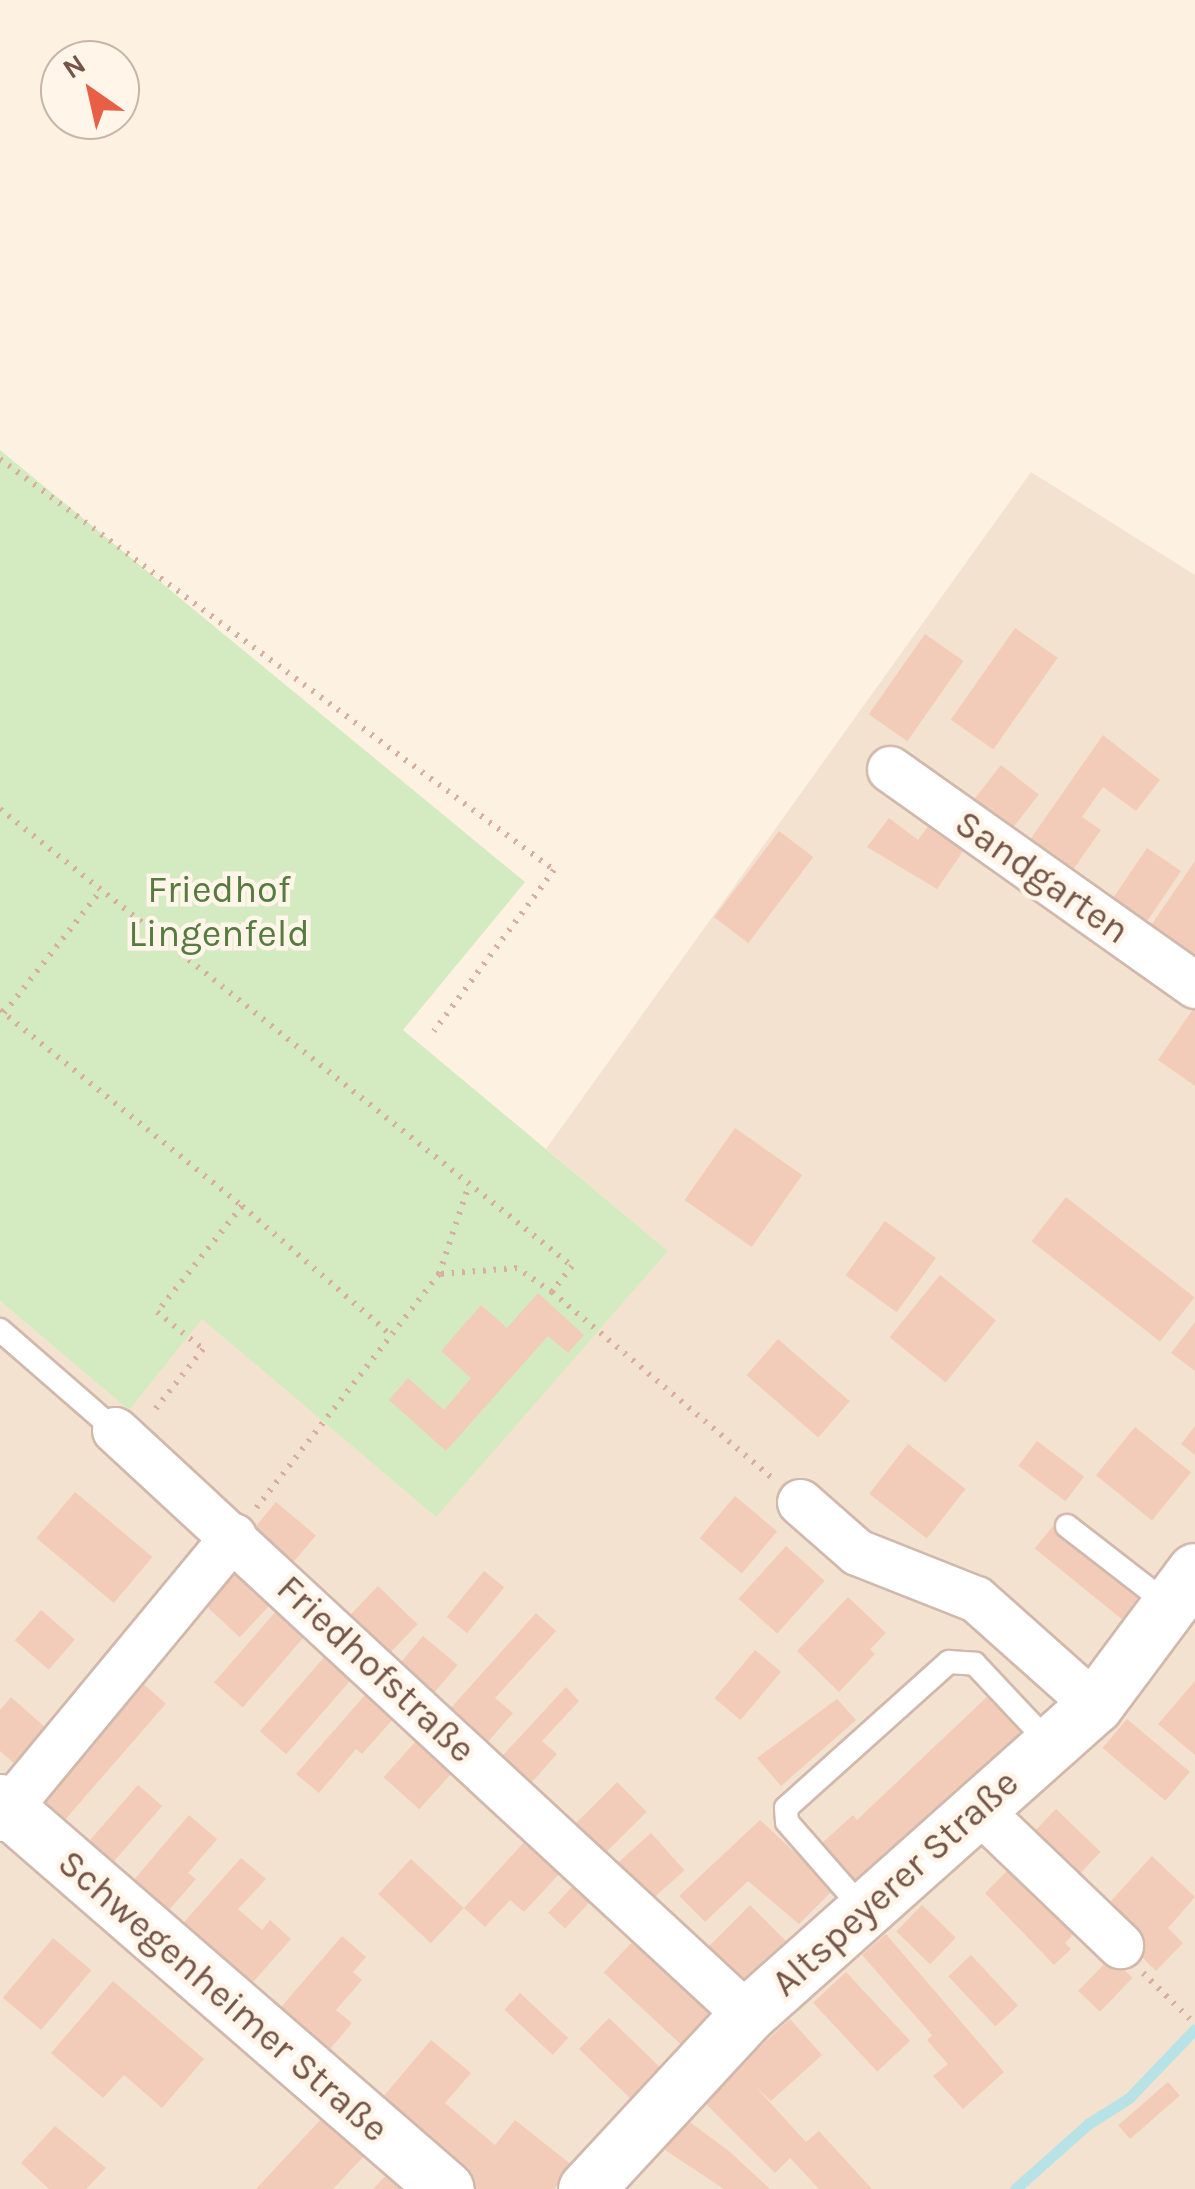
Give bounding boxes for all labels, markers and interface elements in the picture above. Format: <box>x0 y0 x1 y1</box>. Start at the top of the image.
north arrow <box>40 40 140 140</box>
text: N <box>57 47 92 86</box>
street label: Sandgarten <box>946 800 1138 954</box>
park label: Friedhof Lingenfeld <box>128 867 310 956</box>
street label: Friedhofstraße <box>267 1566 485 1772</box>
street label: Altspeyerer Straße <box>762 1760 1028 2006</box>
street label: Schwegenheimer Straße <box>49 1840 397 2152</box>

